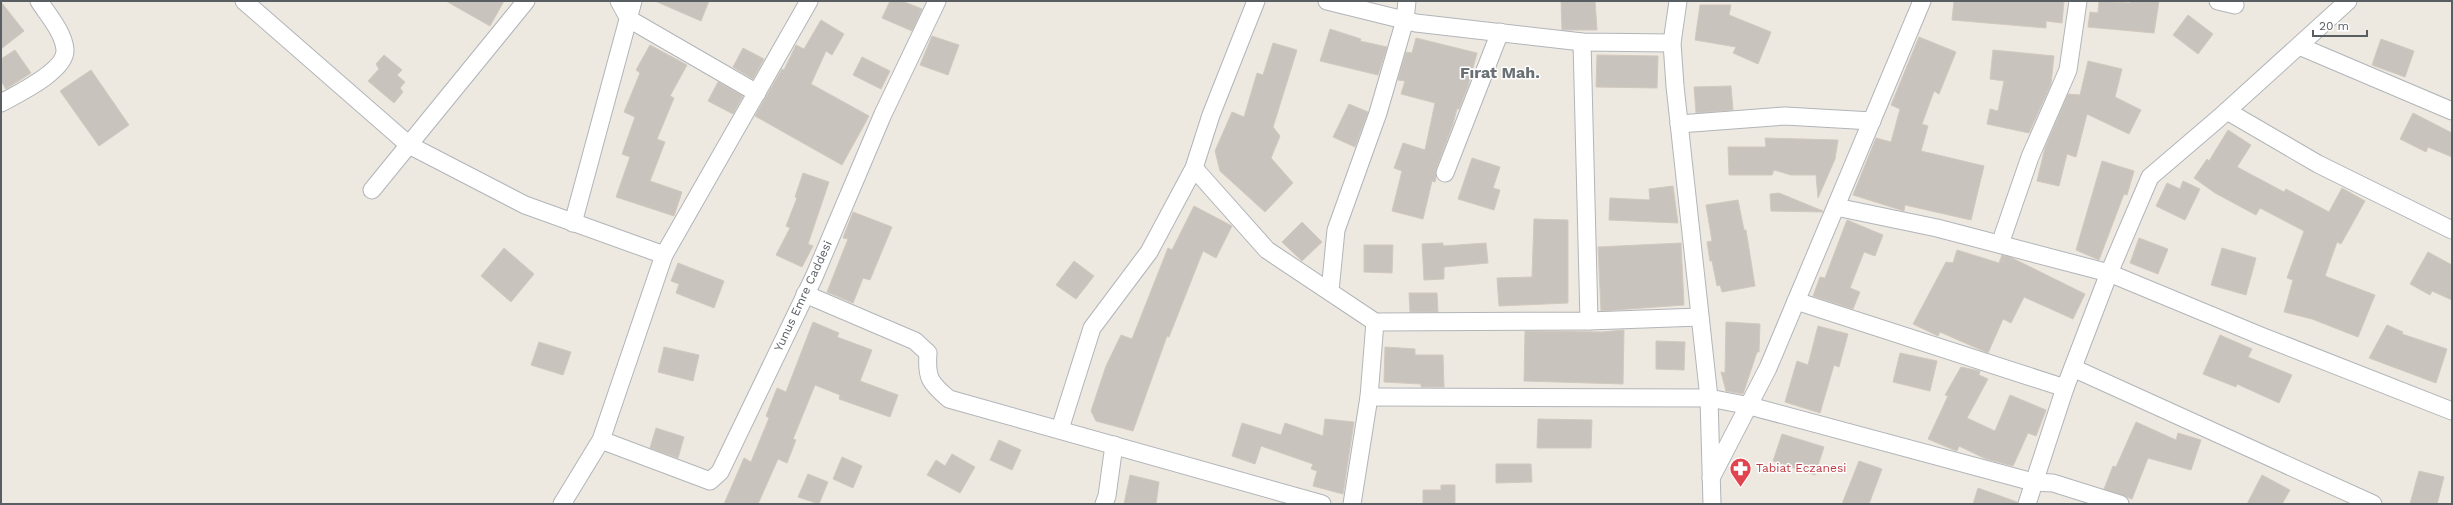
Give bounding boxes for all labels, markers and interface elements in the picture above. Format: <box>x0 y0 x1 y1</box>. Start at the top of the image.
scale bar <box>2313 12 2367 38</box>
text: 20 m <box>2319 19 2349 33</box>
district label: Fırat Mah. <box>1460 63 1540 82</box>
street label: Yunus Emre Caddesi <box>771 239 835 353</box>
pharmacy icon: Tabiat Eczanesi <box>1728 455 1754 488</box>
place label: Tabiat Eczanesi <box>1756 461 1846 475</box>

